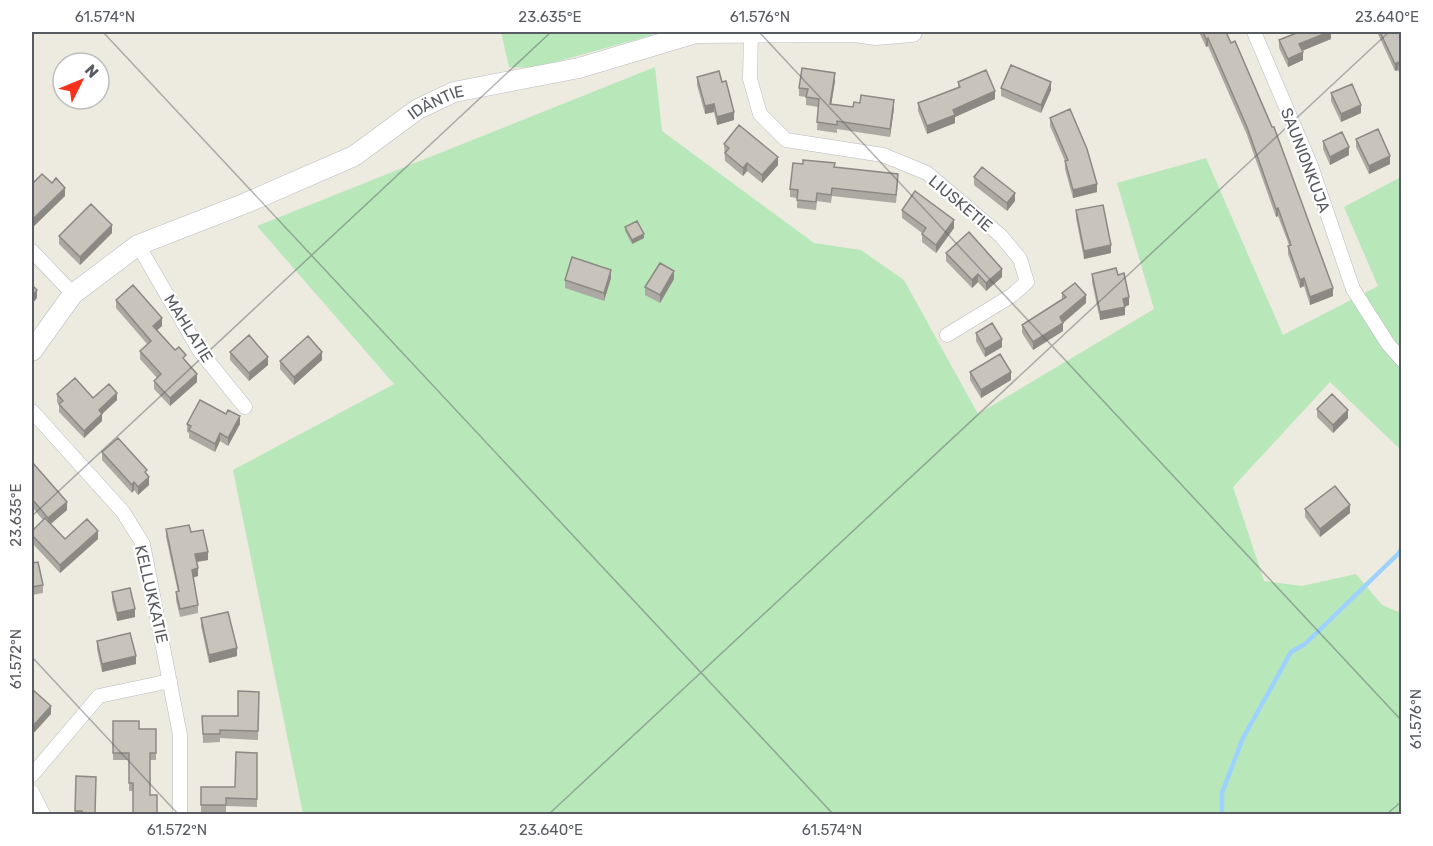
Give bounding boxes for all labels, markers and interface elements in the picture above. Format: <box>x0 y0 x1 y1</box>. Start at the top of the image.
text: 61.574°N <box>75 8 135 26</box>
text: 23.635°E <box>518 8 582 26</box>
text: 61.576°N <box>730 8 790 26</box>
text: 23.640°E <box>1355 8 1419 26</box>
north arrow <box>51 51 111 111</box>
text: N <box>81 60 102 82</box>
street label: IDÄNTIE <box>404 81 465 124</box>
street label: SAUNIONKUJA <box>1277 105 1334 215</box>
street label: LIUSKETIE <box>925 171 996 235</box>
street label: MAHLATIE <box>160 291 217 366</box>
text: 23.635°E <box>7 483 25 547</box>
street label: KELLUKKATIE <box>131 543 172 645</box>
text: 61.572°N <box>7 629 25 689</box>
text: 61.576°N <box>1407 689 1425 749</box>
text: 61.572°N <box>147 821 207 839</box>
text: 23.640°E <box>519 821 583 839</box>
text: 61.574°N <box>802 821 862 839</box>

